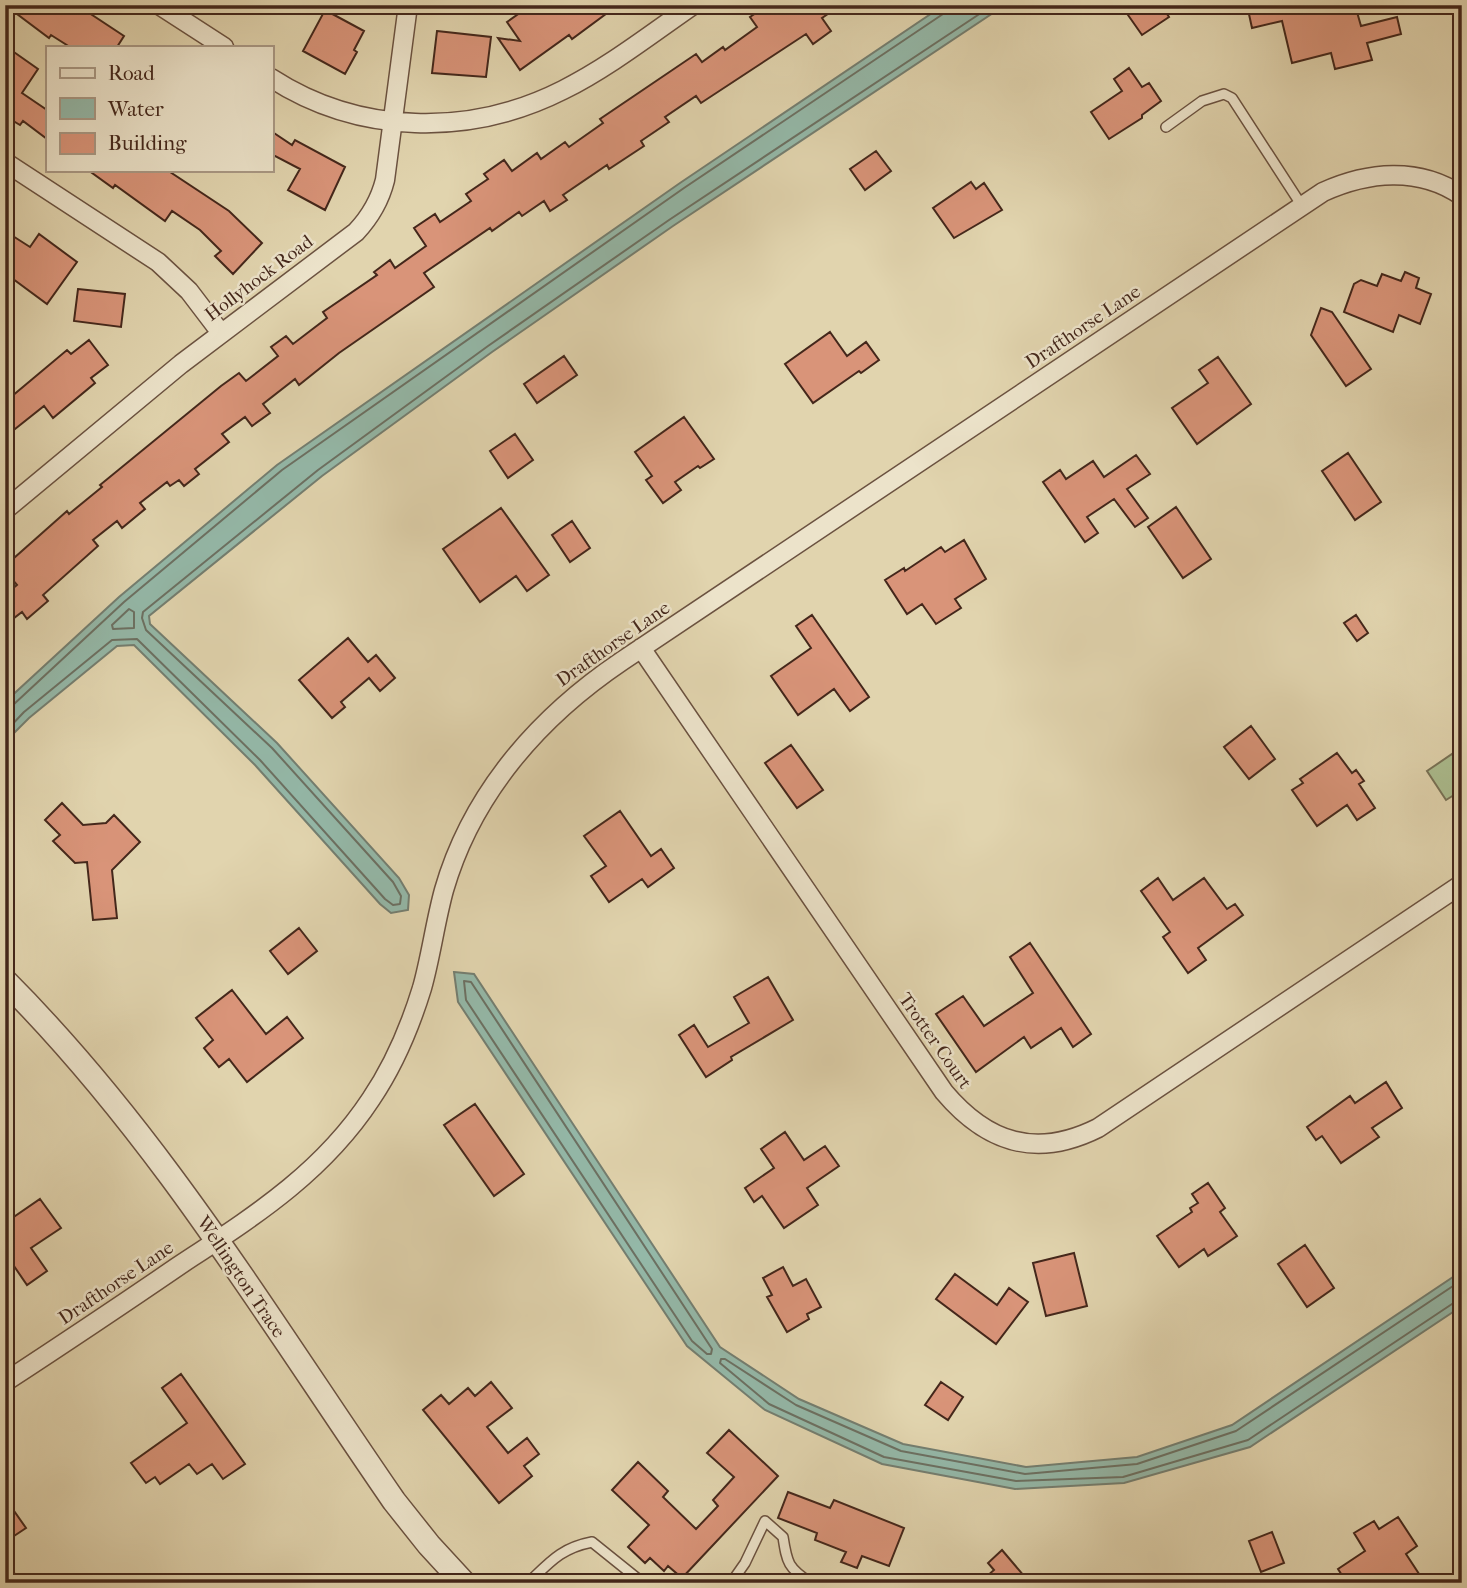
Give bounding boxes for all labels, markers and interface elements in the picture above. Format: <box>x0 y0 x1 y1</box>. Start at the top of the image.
legend <box>46 46 273 172</box>
text: Road <box>108 61 155 85</box>
text: Water <box>107 97 164 121</box>
text: Building <box>108 131 187 155</box>
street label: Hollyhock Road <box>201 230 318 326</box>
street label: Drafthorse Lane <box>1021 280 1145 374</box>
street label: Drafthorse Lane <box>552 597 674 691</box>
street label: Trotter Court <box>894 989 976 1093</box>
street label: Wellington Trace <box>192 1211 290 1342</box>
street label: Drafthorse Lane <box>54 1236 178 1330</box>

